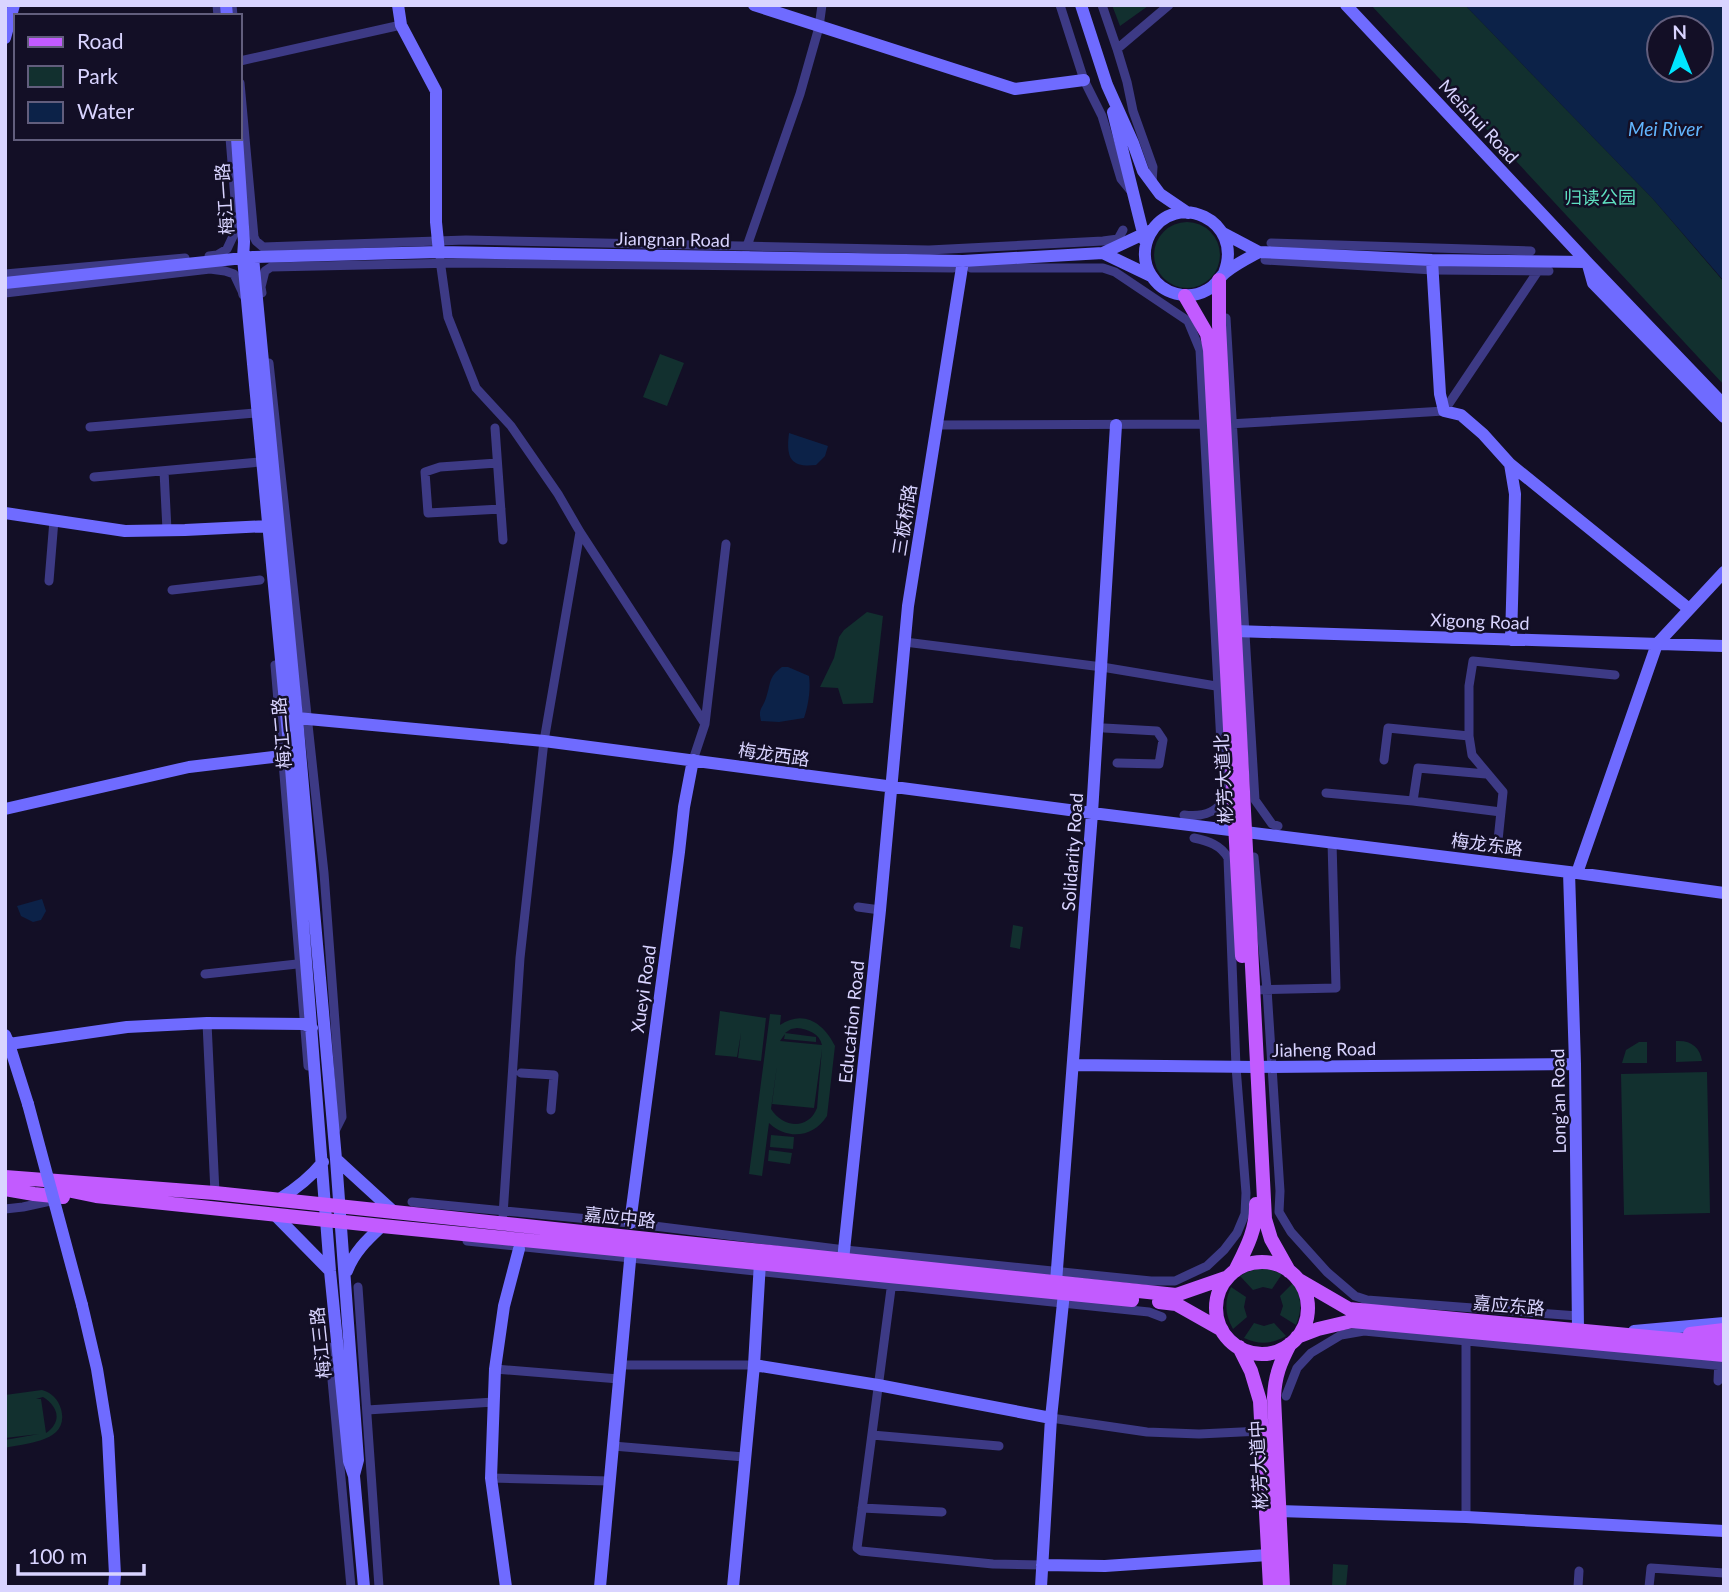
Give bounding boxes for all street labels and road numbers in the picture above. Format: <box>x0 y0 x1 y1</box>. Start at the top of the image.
street label: Meishui Road <box>1434 74 1524 168</box>
street label: 梅江一路 <box>211 162 237 236</box>
street label: Jiangnan Road <box>616 227 730 251</box>
street label: 三板桥路 <box>888 483 920 557</box>
street label: Xigong Road <box>1430 608 1530 634</box>
street label: 梅江二路 <box>267 696 295 770</box>
street label: 彬芳大道北 <box>1210 733 1236 825</box>
street label: 梅龙西路 <box>737 738 811 770</box>
street label: Solidarity Road <box>1057 792 1087 912</box>
street label: 梅龙东路 <box>1450 829 1524 859</box>
street label: Xueyi Road <box>626 944 660 1034</box>
street label: Education Road <box>834 959 868 1085</box>
street label: Jiaheng Road <box>1272 1037 1376 1061</box>
street label: Long'an Road <box>1546 1048 1570 1154</box>
street label: 嘉应中路 <box>583 1202 657 1232</box>
street label: 嘉应东路 <box>1472 1291 1546 1319</box>
street label: 梅江三路 <box>305 1306 335 1380</box>
street label: 彬芳大道中 <box>1245 1419 1271 1511</box>

